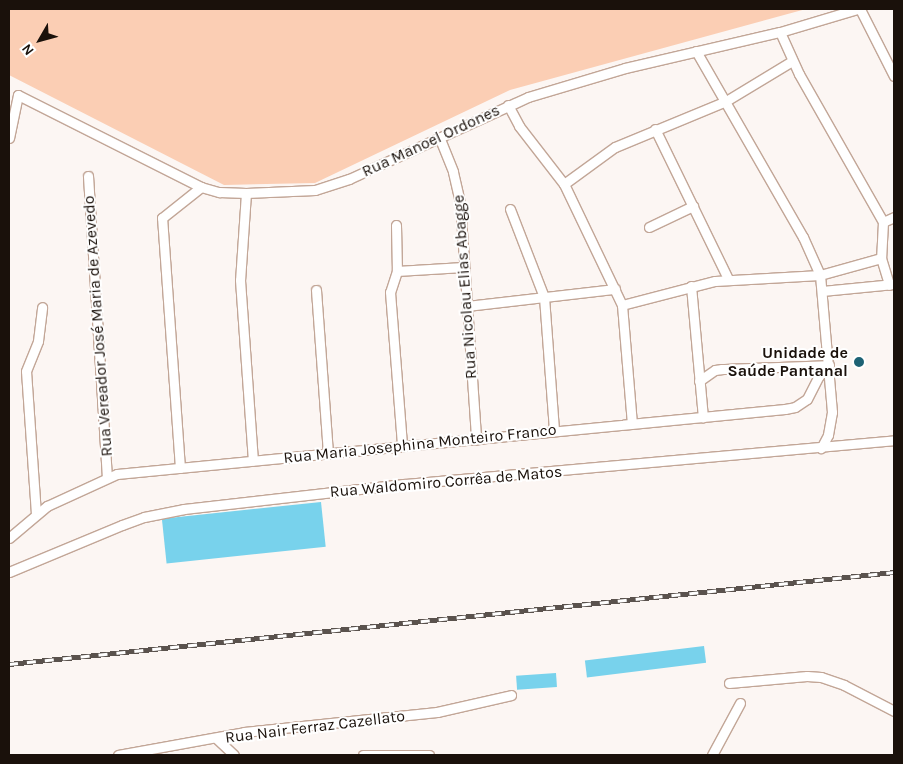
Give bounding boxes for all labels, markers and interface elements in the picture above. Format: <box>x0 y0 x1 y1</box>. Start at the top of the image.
north arrow <box>15 15 65 65</box>
text: N <box>18 40 38 59</box>
street label: Rua Manoel Ordones <box>359 101 503 181</box>
street label: Rua Nicolau Elias Abagge <box>449 194 481 380</box>
street label: Rua Vereador José Maria de Azevedo <box>79 195 117 457</box>
place label: Unidade de Saúde Pantanal <box>728 343 848 381</box>
marker: Unidade de Saúde Pantanal <box>852 355 866 369</box>
street label: Rua Maria Josephina Monteiro Franco <box>283 420 557 468</box>
street label: Rua Waldomiro Corrêa de Matos <box>329 462 563 502</box>
street label: Rua Nair Ferraz Cazellato <box>224 706 406 748</box>

